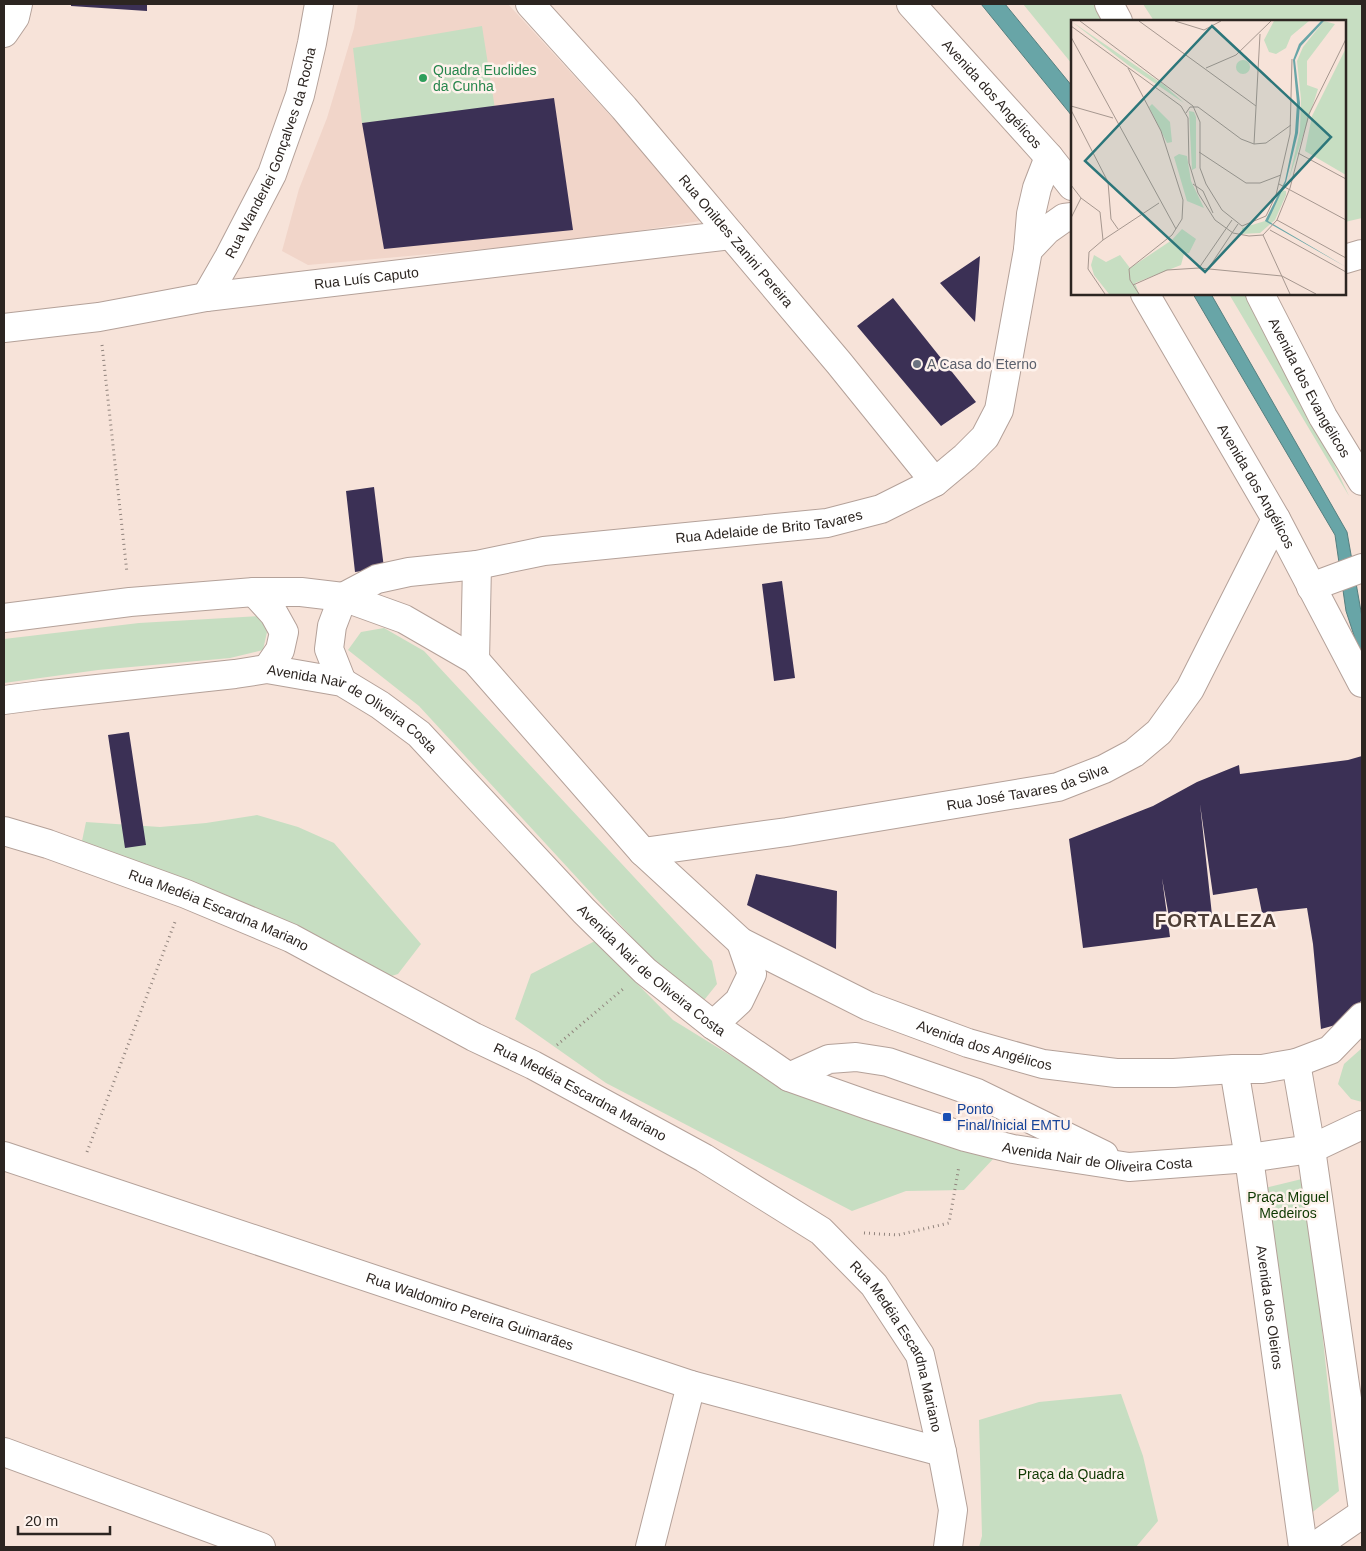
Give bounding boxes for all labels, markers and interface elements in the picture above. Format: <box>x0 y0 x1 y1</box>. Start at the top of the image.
inset map <box>1071 20 1346 295</box>
street label: Avenida dos Angélicos <box>939 36 1045 151</box>
street label: Rua Wanderlei Gonçalves da Rocha <box>222 46 319 261</box>
place label: Quadra Euclides da Cunha <box>433 62 537 94</box>
marker: Quadra Euclides da Cunha <box>417 72 429 84</box>
street label: Rua Onildes Zanini Pereira <box>676 171 797 311</box>
street label: Rua Luís Caputo <box>313 264 420 292</box>
street label: Avenida dos Evangélicos <box>1266 315 1354 460</box>
place label: A Casa do Eterno <box>927 356 1037 372</box>
marker: A Casa do Eterno <box>911 358 923 370</box>
street label: Avenida dos Angélicos <box>1214 421 1298 551</box>
street label: Rua Adelaide de Brito Tavares <box>675 506 864 546</box>
street label: Avenida Nair de Oliveira Costa <box>266 661 440 756</box>
street label: Rua José Tavares da Silva <box>945 760 1110 813</box>
street label: Rua Medéia Escardna Mariano <box>127 866 312 954</box>
street label: Avenida Nair de Oliveira Costa <box>574 901 729 1039</box>
district label: FORTALEZA <box>1155 910 1277 931</box>
street label: Avenida dos Angélicos <box>915 1017 1053 1073</box>
street label: Rua Medéia Escardna Mariano <box>491 1040 669 1144</box>
place label: Ponto Final/Inicial EMTU <box>957 1101 1071 1133</box>
marker: Ponto Final/Inicial EMTU <box>941 1111 953 1123</box>
street label: Avenida Nair de Oliveira Costa <box>1001 1139 1193 1175</box>
park label: Praça Miguel Medeiros <box>1247 1189 1329 1221</box>
street label: Avenida dos Oleiros <box>1253 1244 1286 1370</box>
street label: Rua Medéia Escardna Mariano <box>847 1257 945 1434</box>
street label: Rua Waldomiro Pereira Guimarães <box>364 1269 576 1353</box>
park label: Praça da Quadra <box>1018 1466 1125 1482</box>
scale bar <box>18 1504 110 1536</box>
text: 20 m <box>25 1512 58 1529</box>

